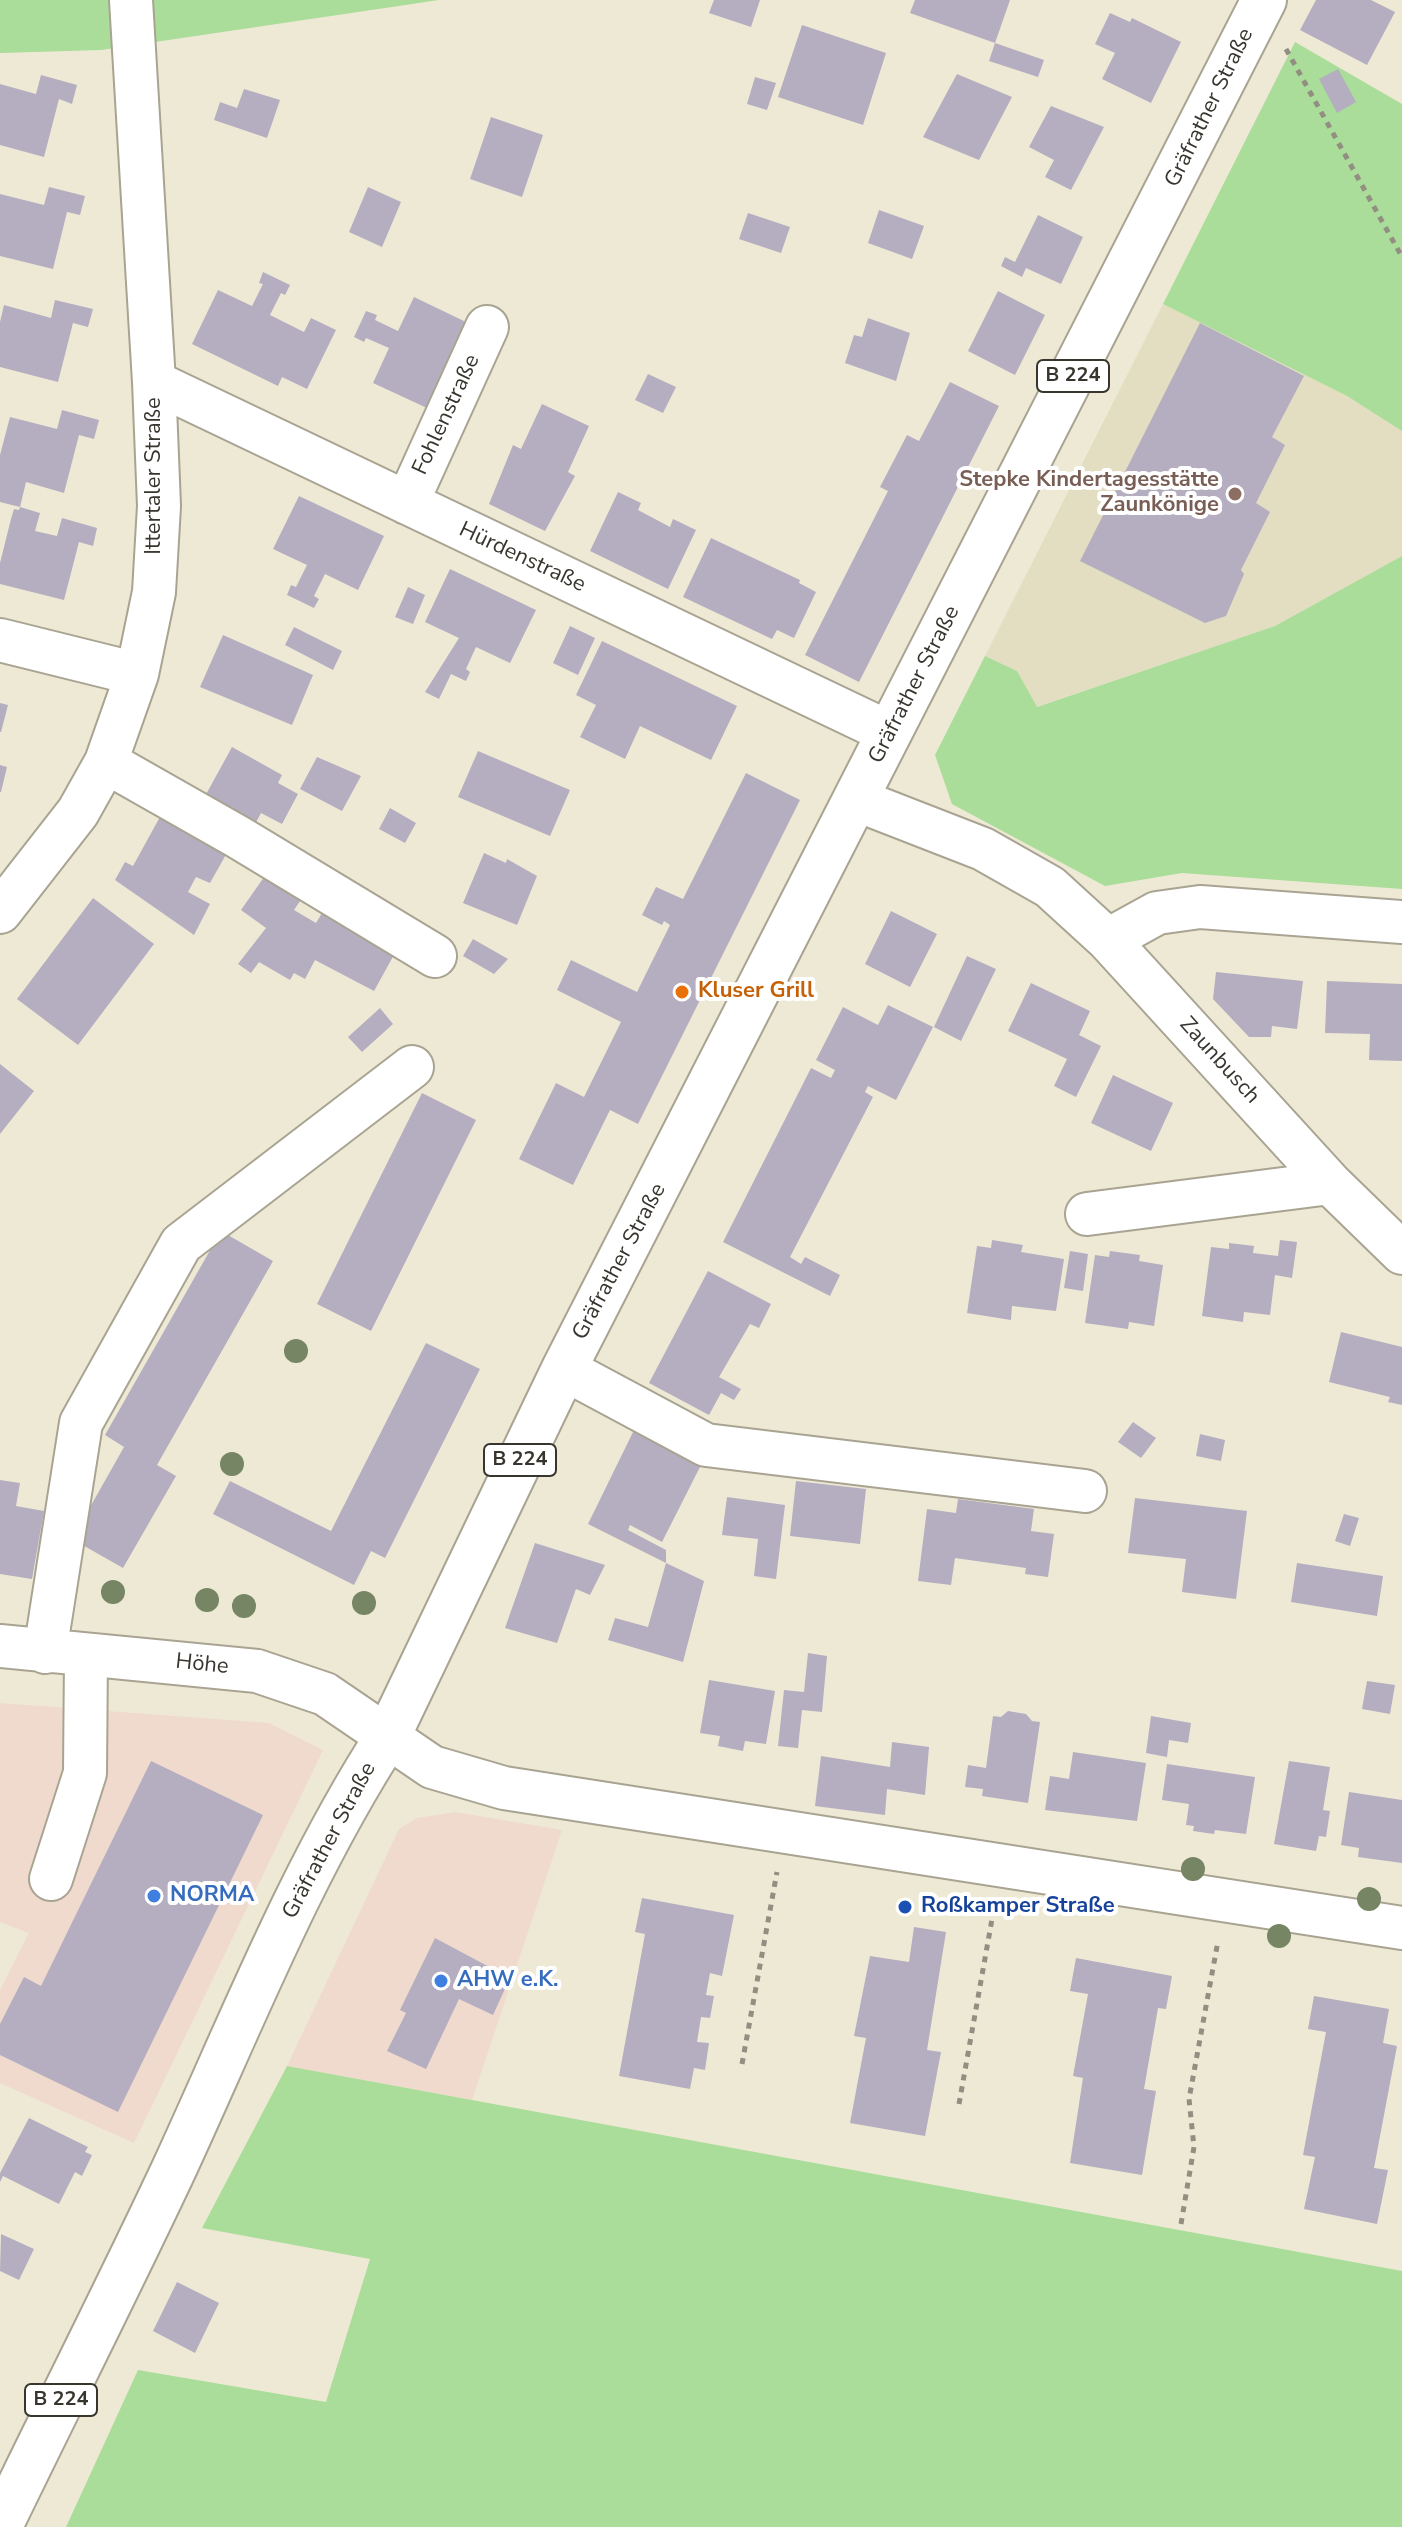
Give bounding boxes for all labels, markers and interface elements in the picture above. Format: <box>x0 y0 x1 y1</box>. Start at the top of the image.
street label: Gräfrather Straße <box>1160 24 1260 192</box>
street label: Fohlenstraße <box>408 351 486 479</box>
road number: B 224 <box>1037 360 1109 392</box>
street label: Ittertaler Straße <box>142 397 168 555</box>
place label: Stepke Kindertagesstätte Zaunkönige <box>959 468 1219 520</box>
marker: Stepke Kindertagesstätte Zaunkönige <box>1226 485 1244 503</box>
street label: Hürdenstraße <box>454 517 590 599</box>
street label: Gräfrather Straße <box>864 602 966 768</box>
place label: Kluser Grill <box>698 979 814 1005</box>
marker: Kluser Grill <box>673 983 691 1001</box>
street label: Zaunbusch <box>1173 1012 1265 1110</box>
street label: Gräfrather Straße <box>568 1179 672 1345</box>
road number: B 224 <box>484 1444 556 1476</box>
street label: Höhe <box>174 1649 230 1681</box>
street label: Gräfrather Straße <box>278 1758 382 1924</box>
place label: NORMA <box>170 1883 254 1909</box>
marker: NORMA <box>145 1887 163 1905</box>
place label: Roßkamper Straße <box>921 1894 1115 1920</box>
marker: Roßkamper Straße <box>896 1898 914 1916</box>
place label: AHW e.K. <box>457 1968 559 1994</box>
marker: AHW e.K. <box>432 1972 450 1990</box>
road number: B 224 <box>25 2384 97 2416</box>

